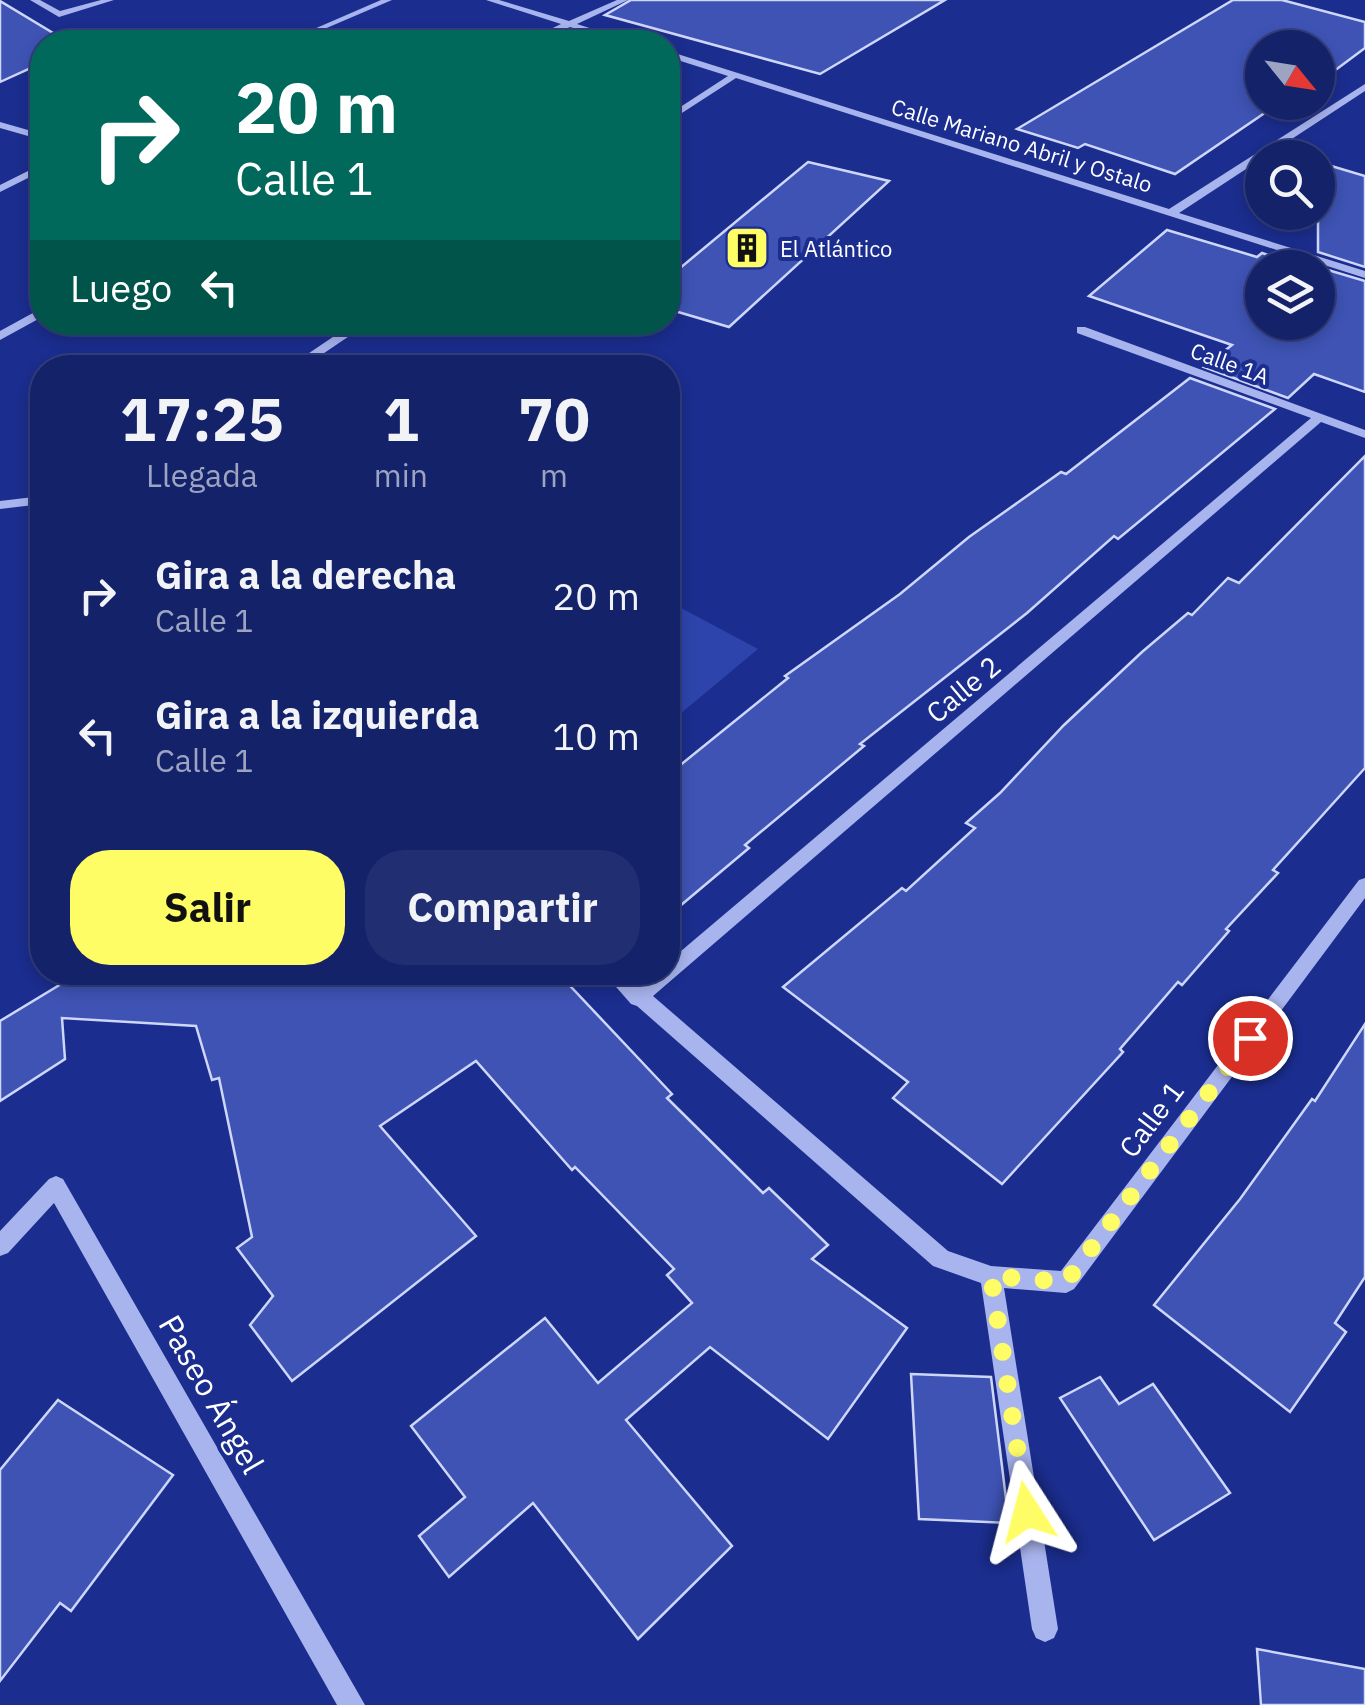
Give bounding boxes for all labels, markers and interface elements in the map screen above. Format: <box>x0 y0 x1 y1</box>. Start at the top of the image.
north arrow <box>1245 30 1335 120</box>
map controls <box>1245 30 1335 340</box>
text: 20 m <box>235 61 398 152</box>
icon: right <box>70 70 200 200</box>
street label: Calle Mariano Abril y Ostalo <box>888 91 1156 199</box>
button: search <box>1245 140 1335 230</box>
text: Calle 1 <box>235 149 374 207</box>
building icon: El Atlántico <box>724 225 770 271</box>
place label: El Atlántico <box>780 234 892 263</box>
button: layers <box>1245 250 1335 340</box>
icon: left <box>192 260 247 315</box>
text: Luego <box>70 263 172 312</box>
street label: Calle 1A <box>1187 335 1273 391</box>
text: 17:25 <box>120 379 284 458</box>
text: 1 <box>383 379 419 458</box>
text: 70 <box>518 379 590 458</box>
text: Llegada <box>146 454 258 496</box>
text: min <box>374 454 428 496</box>
text: m <box>540 454 568 496</box>
text: Gira a la derecha <box>155 550 456 599</box>
icon: right <box>70 568 125 623</box>
text: 20 m <box>552 571 640 620</box>
text: Calle 1 <box>155 599 254 641</box>
street label: Calle 2 <box>918 647 1008 731</box>
text: Gira a la izquierda <box>155 690 479 739</box>
icon: left <box>70 708 125 763</box>
text: 10 m <box>552 711 640 760</box>
text: Calle 1 <box>155 739 254 781</box>
button: Salir <box>70 850 345 965</box>
button: Compartir <box>365 850 640 965</box>
pin <box>1208 996 1293 1081</box>
icon: arrive <box>1223 1011 1278 1066</box>
street label: Calle 1 <box>1110 1073 1192 1165</box>
street label: Paseo Ángel <box>150 1307 274 1481</box>
position arrow <box>975 1460 1079 1564</box>

